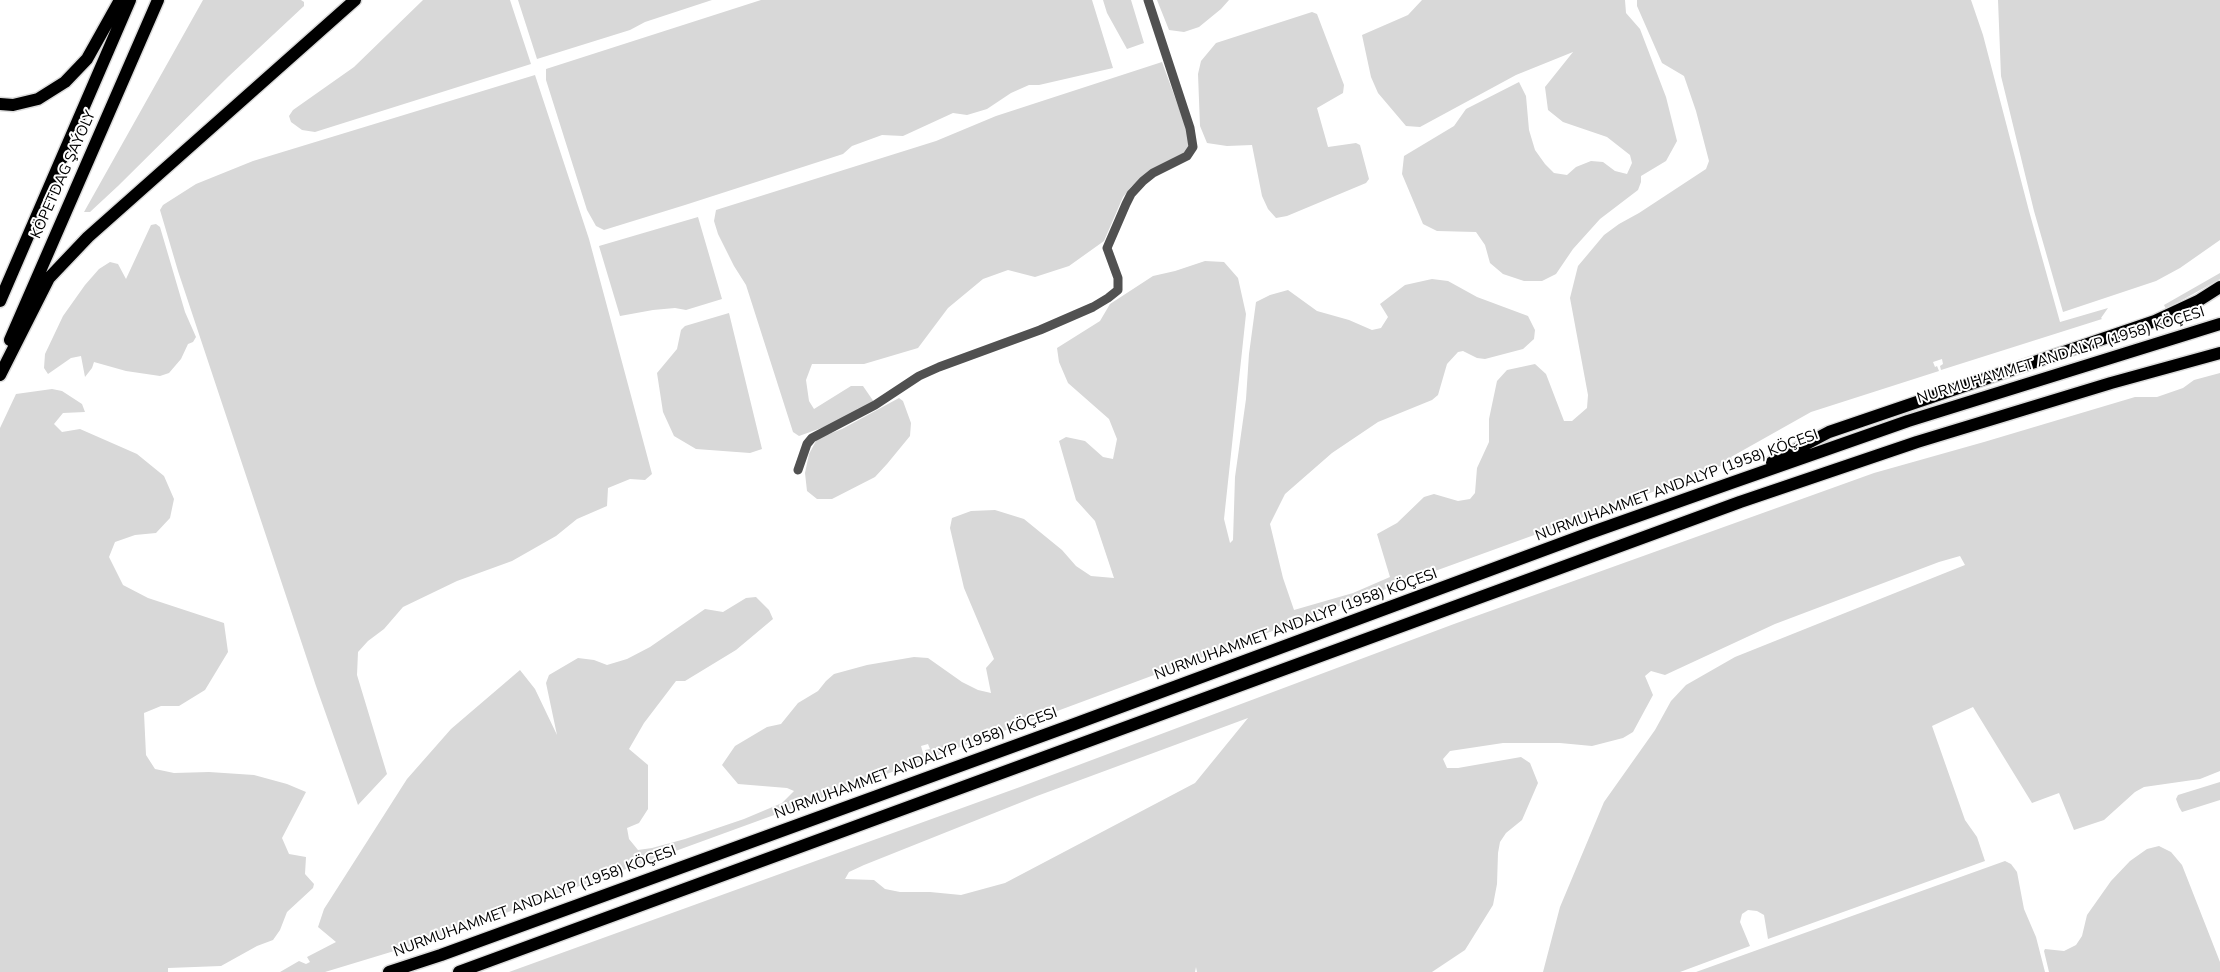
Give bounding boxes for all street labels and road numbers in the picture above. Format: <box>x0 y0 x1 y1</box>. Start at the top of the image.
street label: KÖPETDAG ŞAÝOLY <box>28 108 100 242</box>
street label: NURMUHAMMET ANDALYP (1958) KÖÇESI <box>1915 304 2207 408</box>
street label: NURMUHAMMET ANDALYP (1958) KÖÇESI <box>1533 426 1821 546</box>
street label: NURMUHAMMET ANDALYP (1958) KÖÇESI <box>1152 565 1440 685</box>
street label: NURMUHAMMET ANDALYP (1958) KÖÇESI <box>772 704 1060 824</box>
street label: NURMUHAMMET ANDALYP (1958) KÖÇESI <box>391 842 679 962</box>

